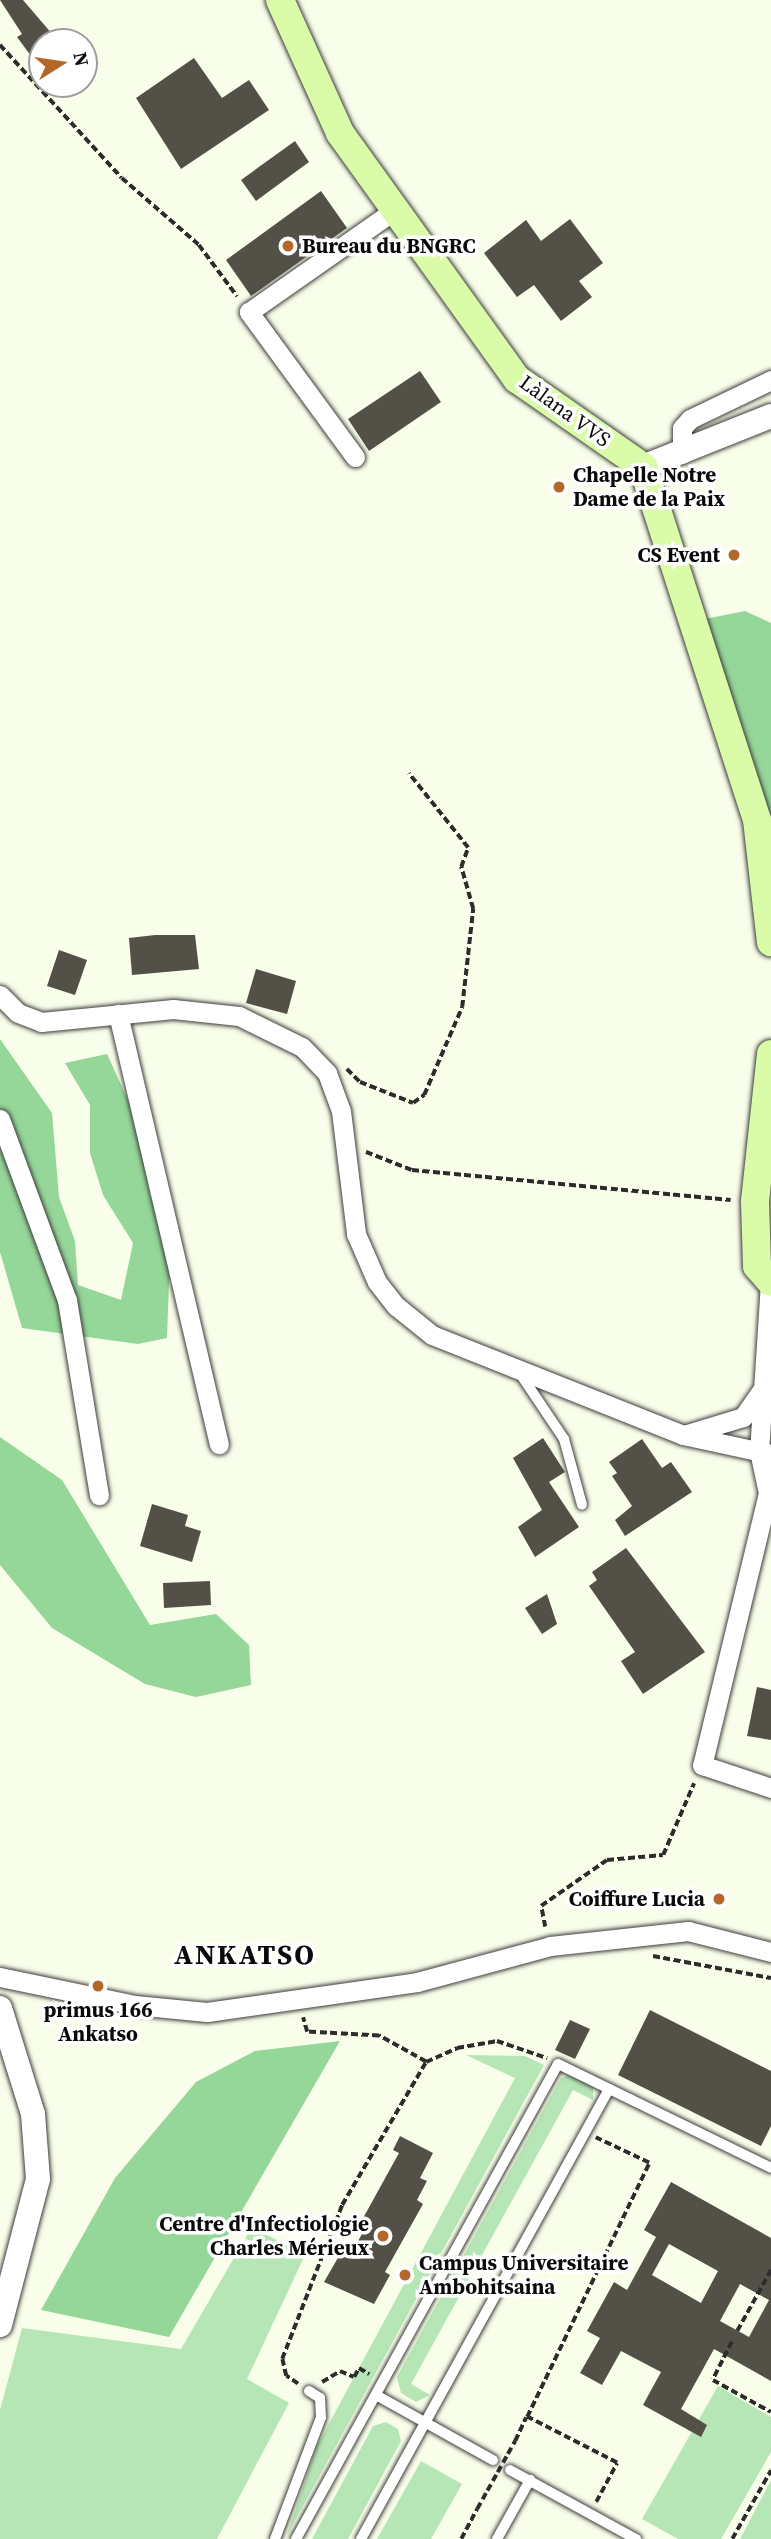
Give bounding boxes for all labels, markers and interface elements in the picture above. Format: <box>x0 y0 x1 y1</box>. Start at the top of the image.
north arrow <box>28 28 98 98</box>
text: N <box>67 50 96 69</box>
place label: Bureau du BNGRC <box>302 233 475 259</box>
marker: Bureau du BNGRC <box>280 238 296 254</box>
street label: Làlana VVS <box>514 369 616 453</box>
place label: Chapelle Notre Dame de la Paix <box>573 462 725 512</box>
marker: Chapelle Notre Dame de la Paix <box>551 479 567 495</box>
place label: CS Event <box>638 542 720 568</box>
marker: CS Event <box>726 547 742 563</box>
place label: Coiffure Lucia <box>569 1886 705 1912</box>
marker: Coiffure Lucia <box>711 1891 727 1907</box>
district label: ANKATSO <box>175 1937 315 1971</box>
marker: primus 166 Ankatso <box>90 1978 106 1994</box>
place label: primus 166 Ankatso <box>43 1997 153 2047</box>
place label: Centre d'Infectiologie Charles Mérieux <box>159 2211 369 2261</box>
marker: Centre d'Infectiologie Charles Mérieux <box>375 2228 391 2244</box>
place label: Campus Universitaire Ambohitsaina <box>419 2250 628 2300</box>
marker: Campus Universitaire Ambohitsaina <box>397 2267 413 2283</box>

